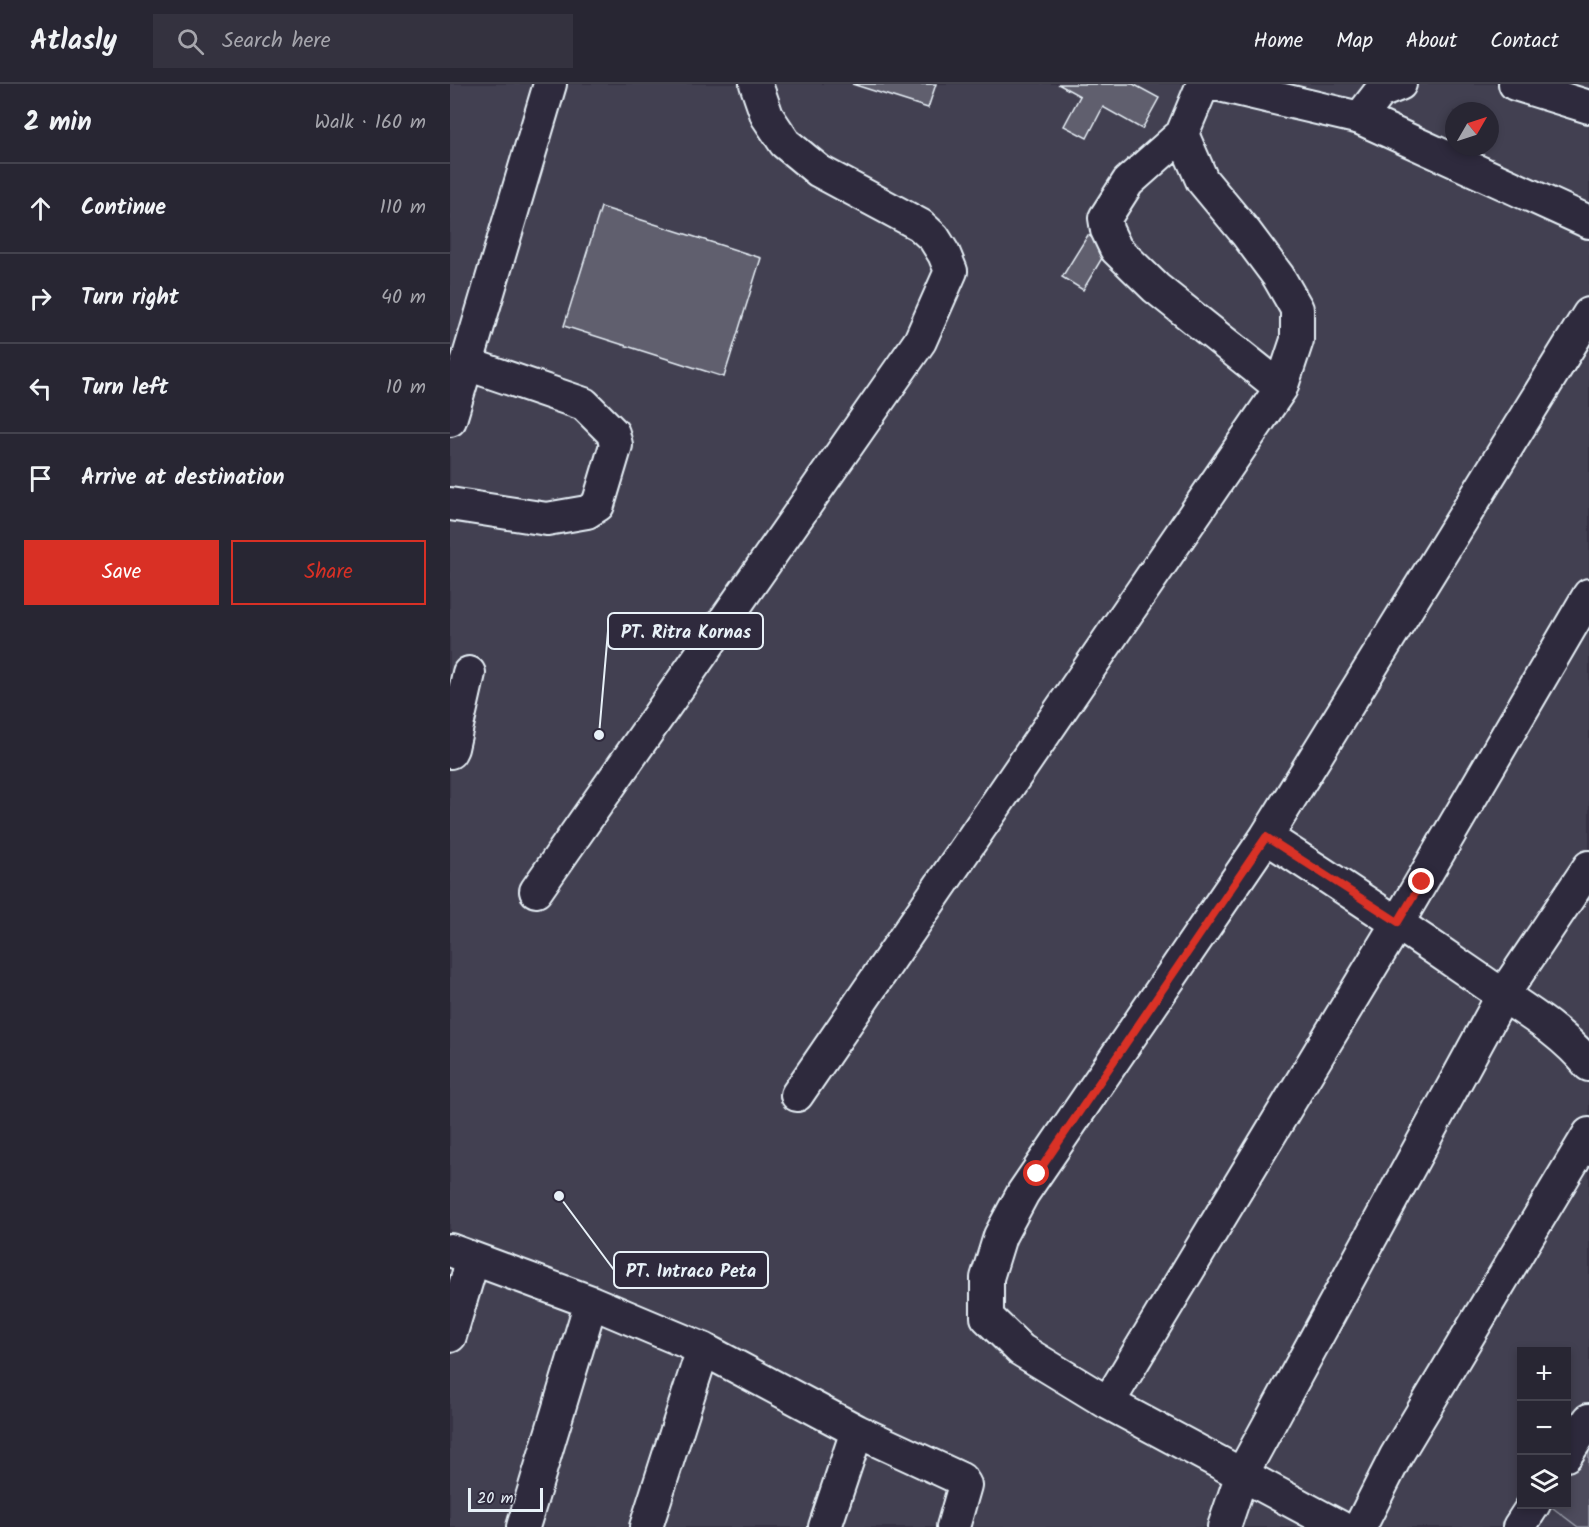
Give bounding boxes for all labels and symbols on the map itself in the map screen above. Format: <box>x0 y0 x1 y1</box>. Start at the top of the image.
north arrow <box>1445 102 1499 156</box>
callout: PT. Ritra Kornas <box>608 613 763 649</box>
text: PT. Ritra Kornas <box>621 619 752 648</box>
route end <box>1408 868 1434 894</box>
route start <box>1023 1160 1049 1186</box>
callout: PT. Intraco Peta <box>614 1252 768 1288</box>
text: PT. Intraco Peta <box>626 1258 756 1287</box>
scale bar <box>468 1485 543 1512</box>

